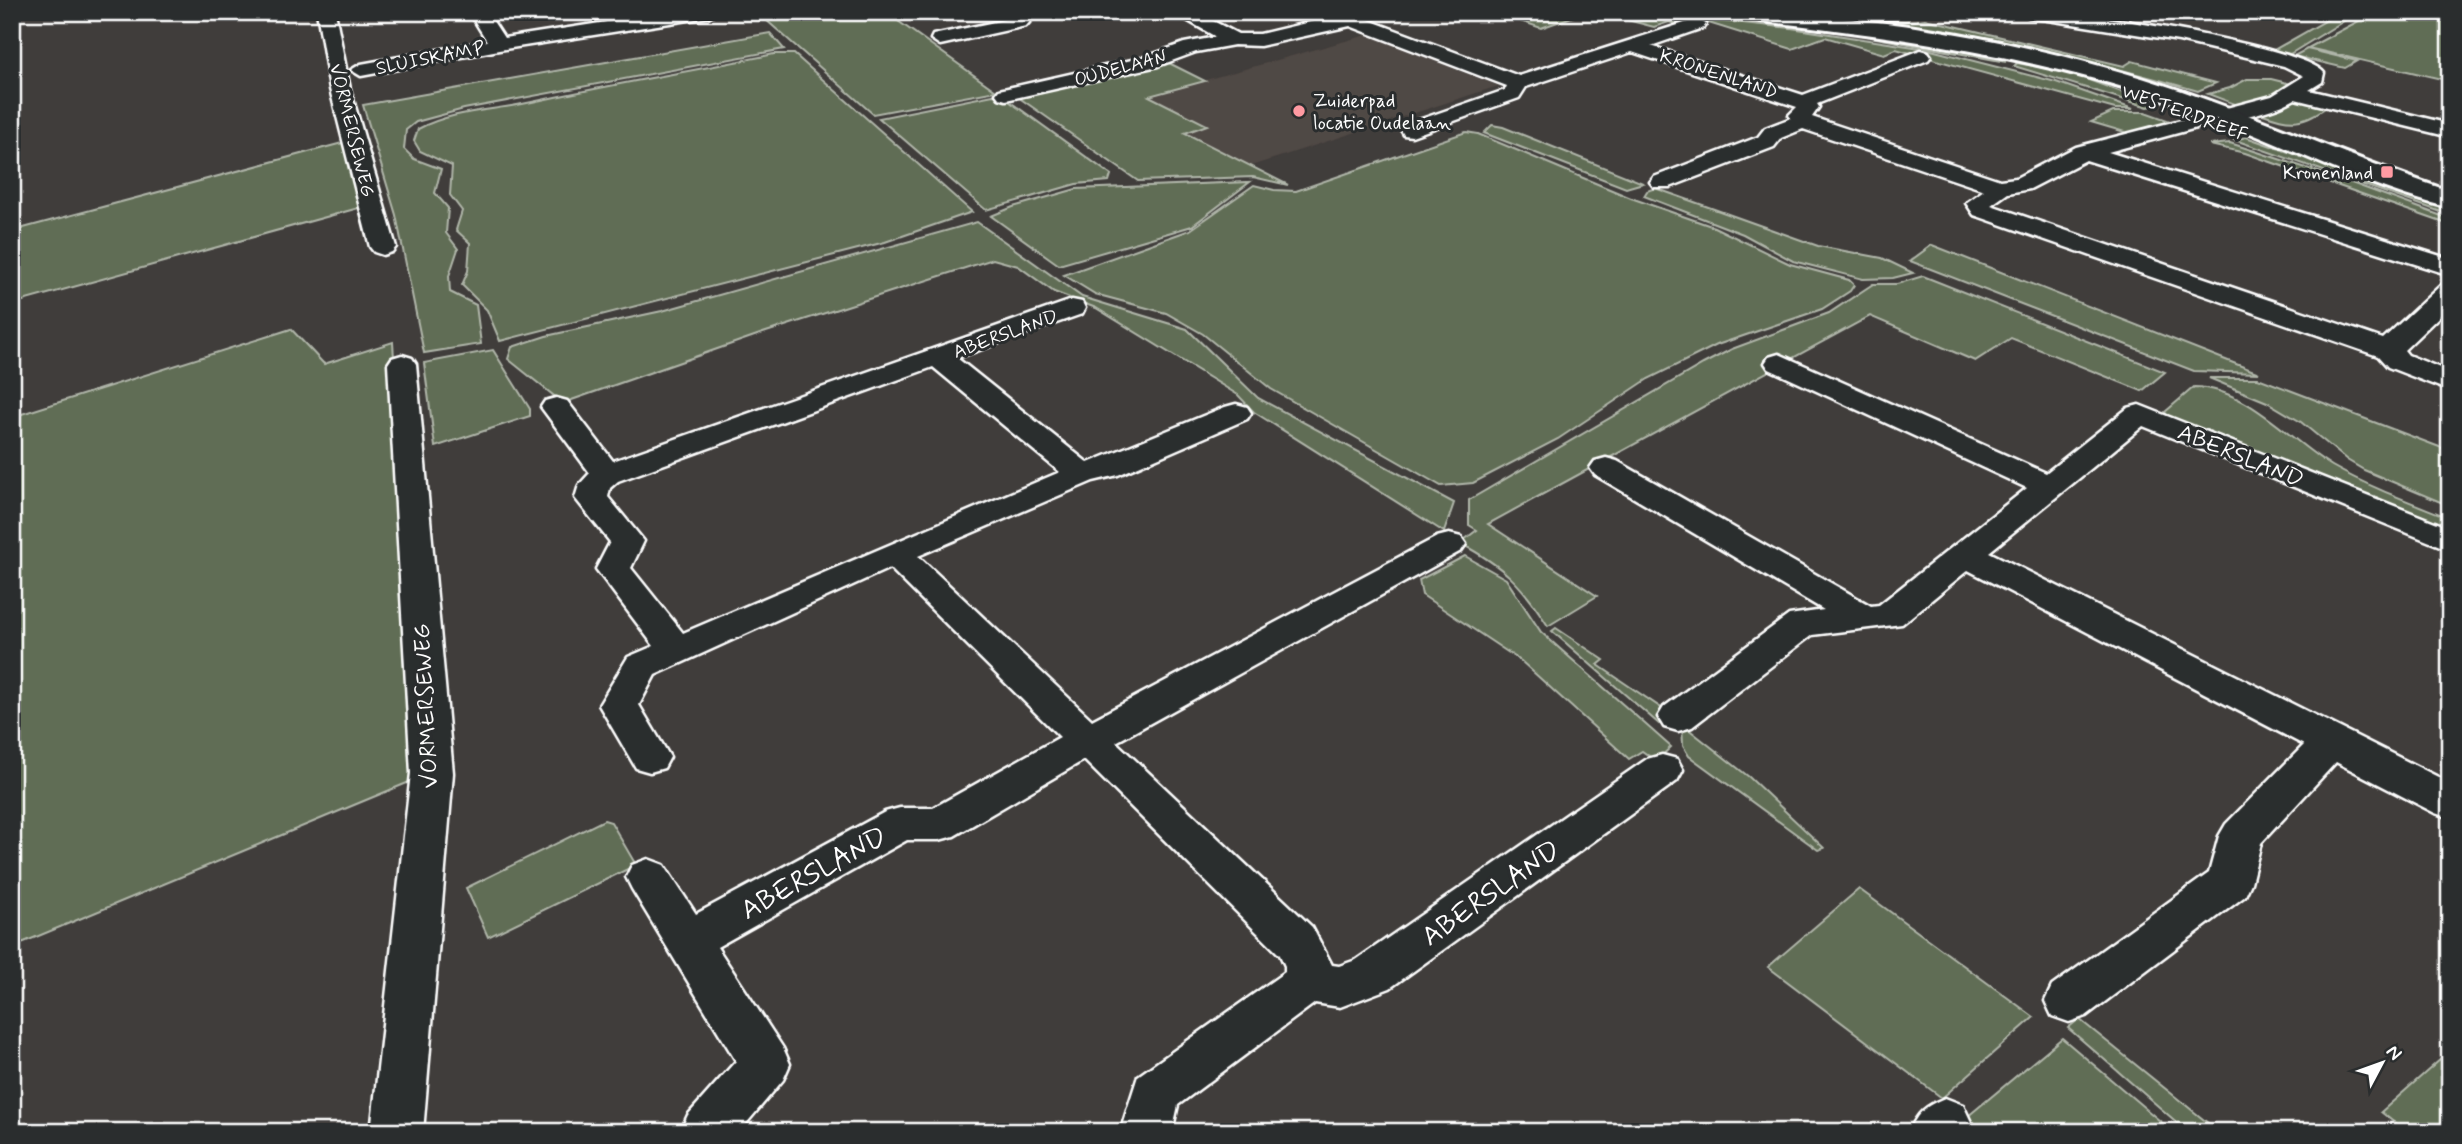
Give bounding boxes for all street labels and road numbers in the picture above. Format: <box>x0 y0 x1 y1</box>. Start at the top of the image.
street label: SLUISKAMP <box>374 36 487 81</box>
street label: OUDELAAN <box>1071 44 1169 93</box>
street label: KRONENLAND <box>1656 44 1781 105</box>
street label: VORMERSEWEG <box>323 61 380 199</box>
street label: WESTERDREEF <box>2118 79 2251 148</box>
street label: ABERSLAND <box>950 304 1061 365</box>
street label: ABERSLAND <box>2173 418 2308 496</box>
street label: VORMERSEWEG <box>408 623 446 789</box>
street label: ABERSLAND <box>734 819 894 930</box>
street label: ABERSLAND <box>1414 832 1568 956</box>

